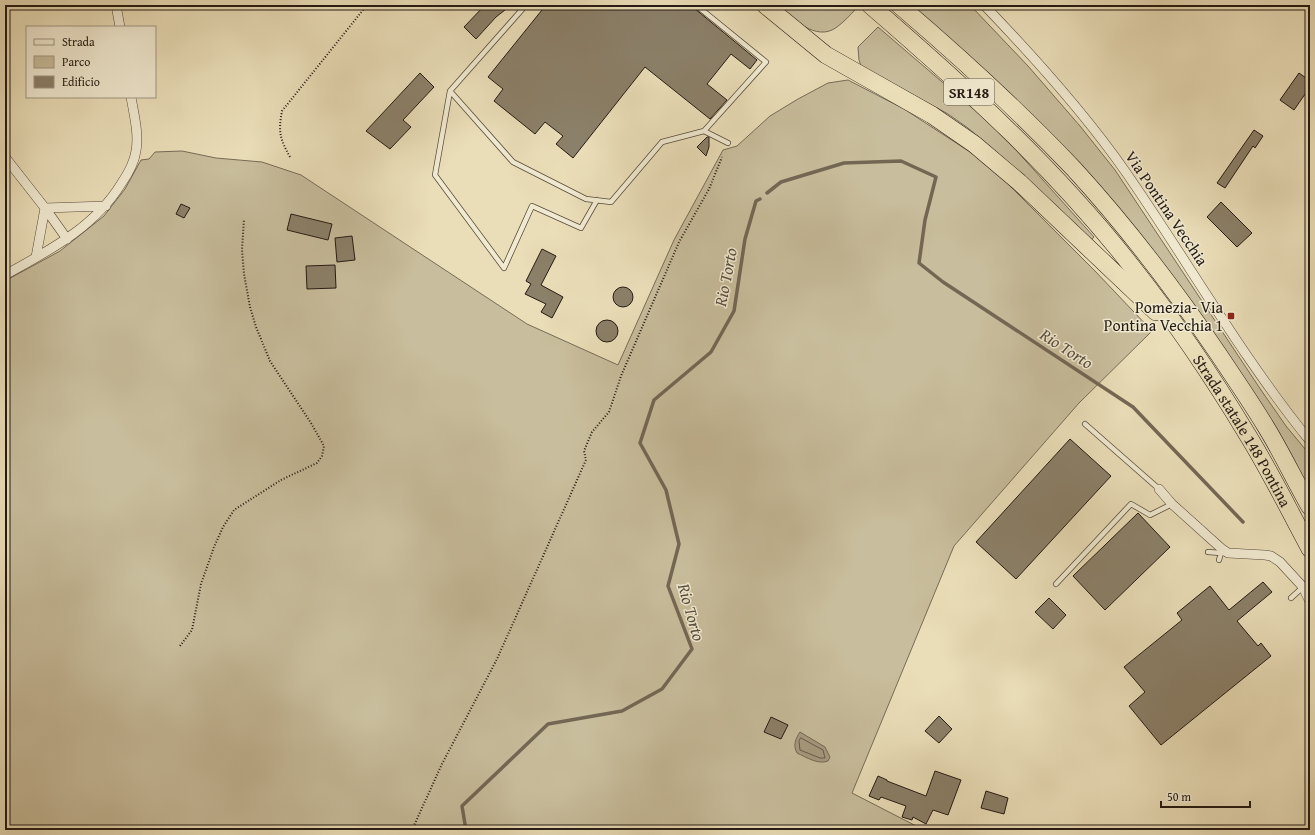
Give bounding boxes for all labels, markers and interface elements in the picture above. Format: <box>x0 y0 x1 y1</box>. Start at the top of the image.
legend <box>26 26 156 98</box>
text: Strada <box>62 33 95 50</box>
text: Parco <box>62 53 90 70</box>
text: Edificio <box>62 73 100 90</box>
road number: SR148 <box>944 79 994 105</box>
street label: Via Pontina Vecchia <box>1120 146 1215 271</box>
water label: Rio Torto <box>707 246 743 309</box>
place label: Pomezia- Via Pontina Vecchia 1 <box>1104 295 1223 337</box>
marker: Pomezia- Via Pontina Vecchia 1 <box>1226 311 1236 321</box>
water label: Rio Torto <box>1035 321 1099 375</box>
street label: Strada statale 148 Pontina <box>1187 349 1298 512</box>
water label: Rio Torto <box>672 579 712 644</box>
scale bar <box>1161 783 1250 809</box>
text: 50 m <box>1167 788 1191 805</box>

